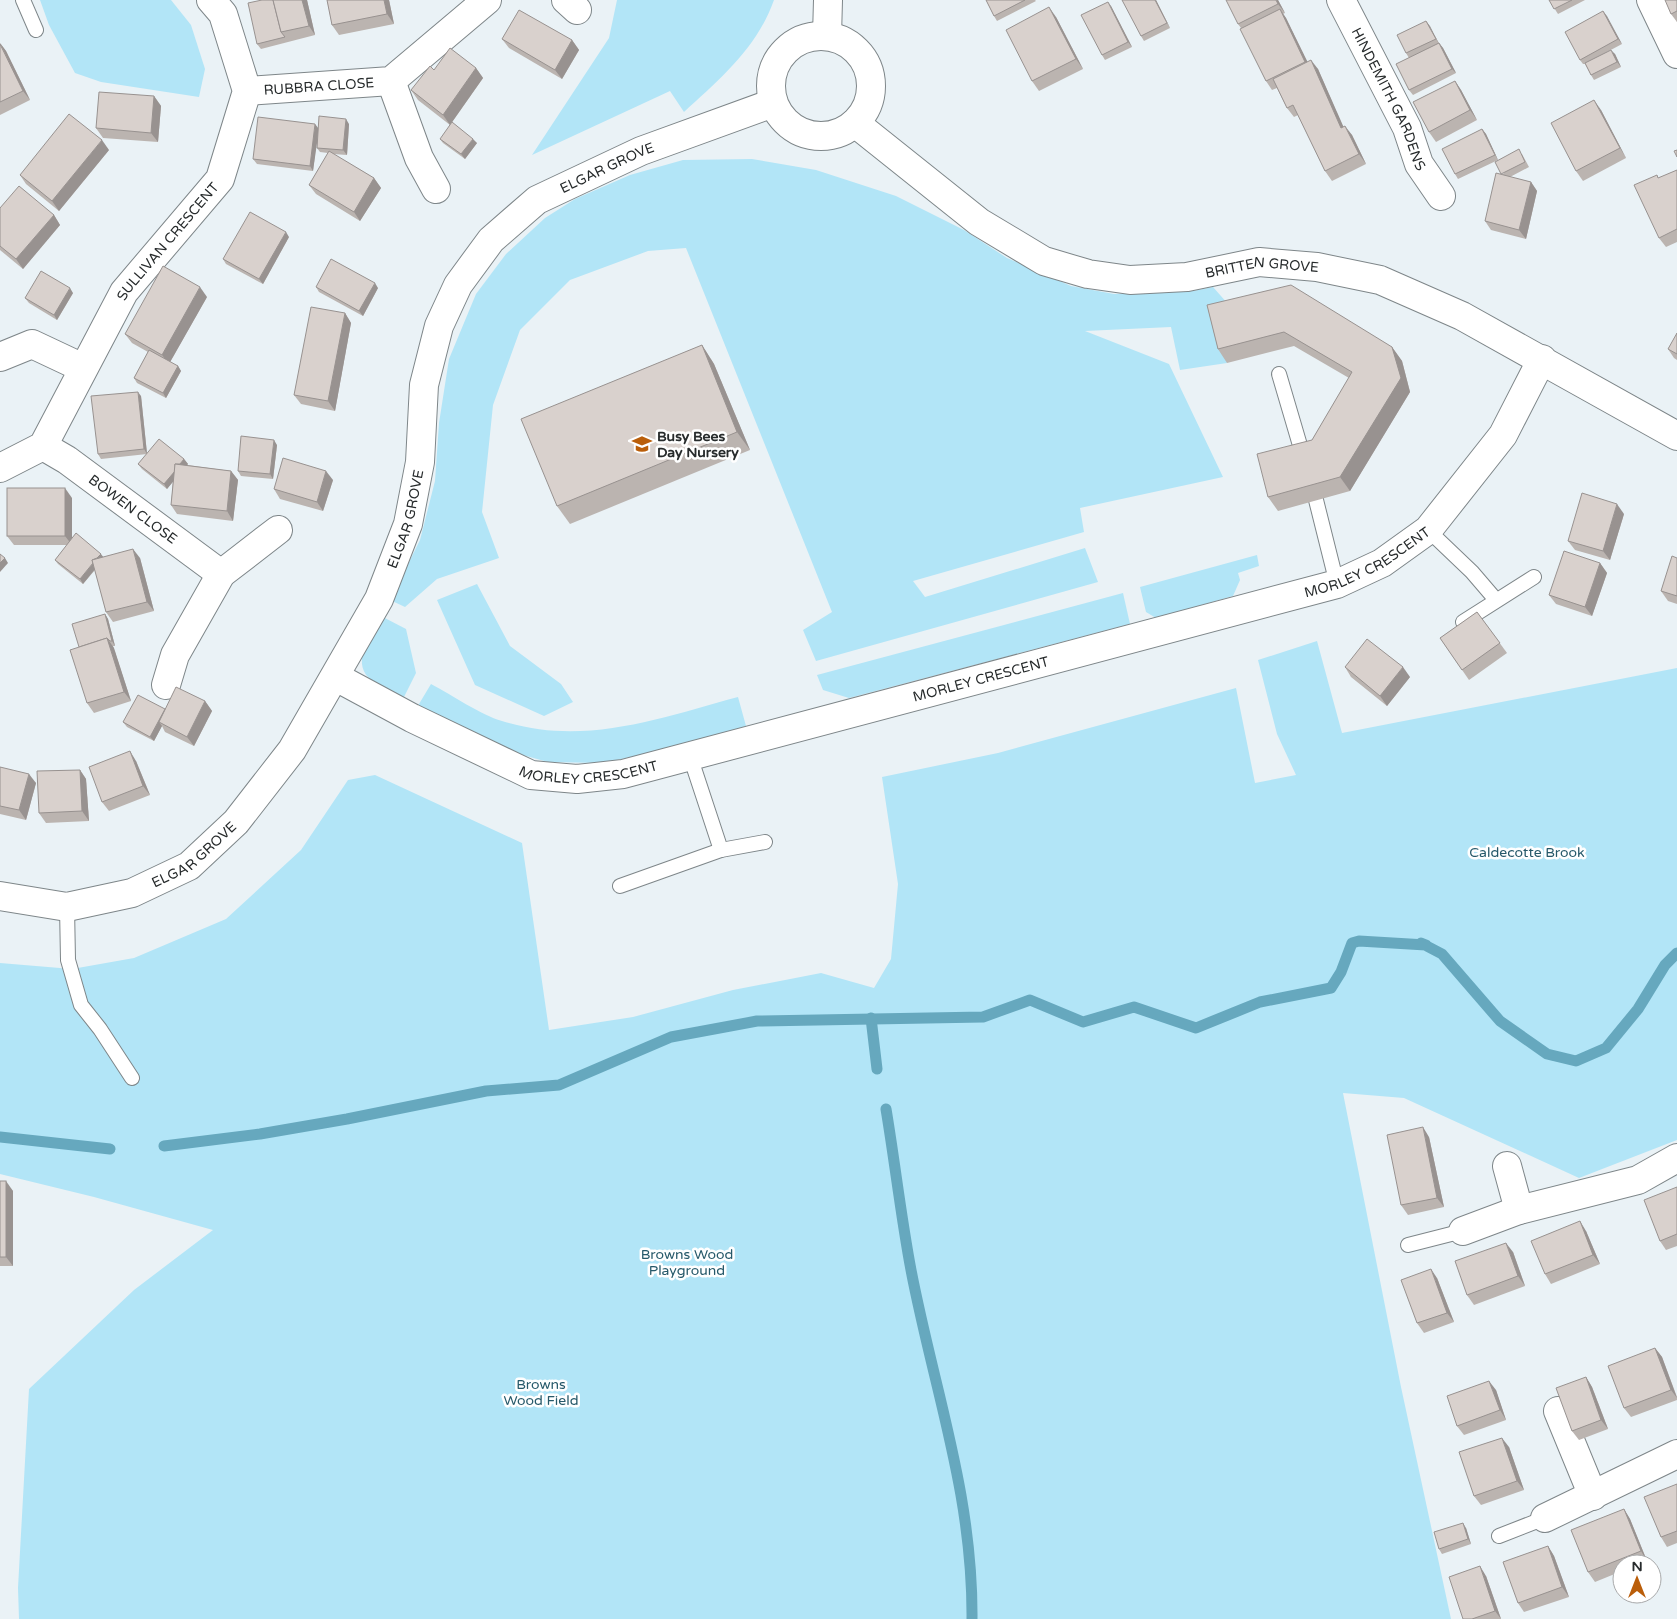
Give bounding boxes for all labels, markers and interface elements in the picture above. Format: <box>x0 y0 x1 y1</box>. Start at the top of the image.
street label: HINDEMITH GARDENS <box>1348 25 1430 174</box>
street label: RUBBRA CLOSE <box>263 74 375 98</box>
street label: ELGAR GROVE <box>557 138 656 197</box>
street label: SULLIVAN CRESCENT <box>113 178 222 303</box>
street label: BRITTEN GROVE <box>1204 253 1320 282</box>
place label: Busy Bees Day Nursery <box>657 428 739 461</box>
school or university icon: Busy Bees Day Nursery <box>631 433 653 455</box>
street label: ELGAR GROVE <box>383 468 427 571</box>
street label: BOWEN CLOSE <box>85 471 181 547</box>
street label: MORLEY CRESCENT <box>1302 523 1434 601</box>
street label: MORLEY CRESCENT <box>911 652 1051 705</box>
street label: MORLEY CRESCENT <box>516 757 660 788</box>
street label: ELGAR GROVE <box>149 818 240 891</box>
park label: Caldecotte Brook <box>1469 844 1585 861</box>
park label: Browns Wood Playground <box>641 1246 733 1279</box>
park label: Browns Wood Field <box>503 1376 579 1409</box>
north arrow <box>1612 1554 1662 1604</box>
text: N <box>1631 1558 1643 1575</box>

